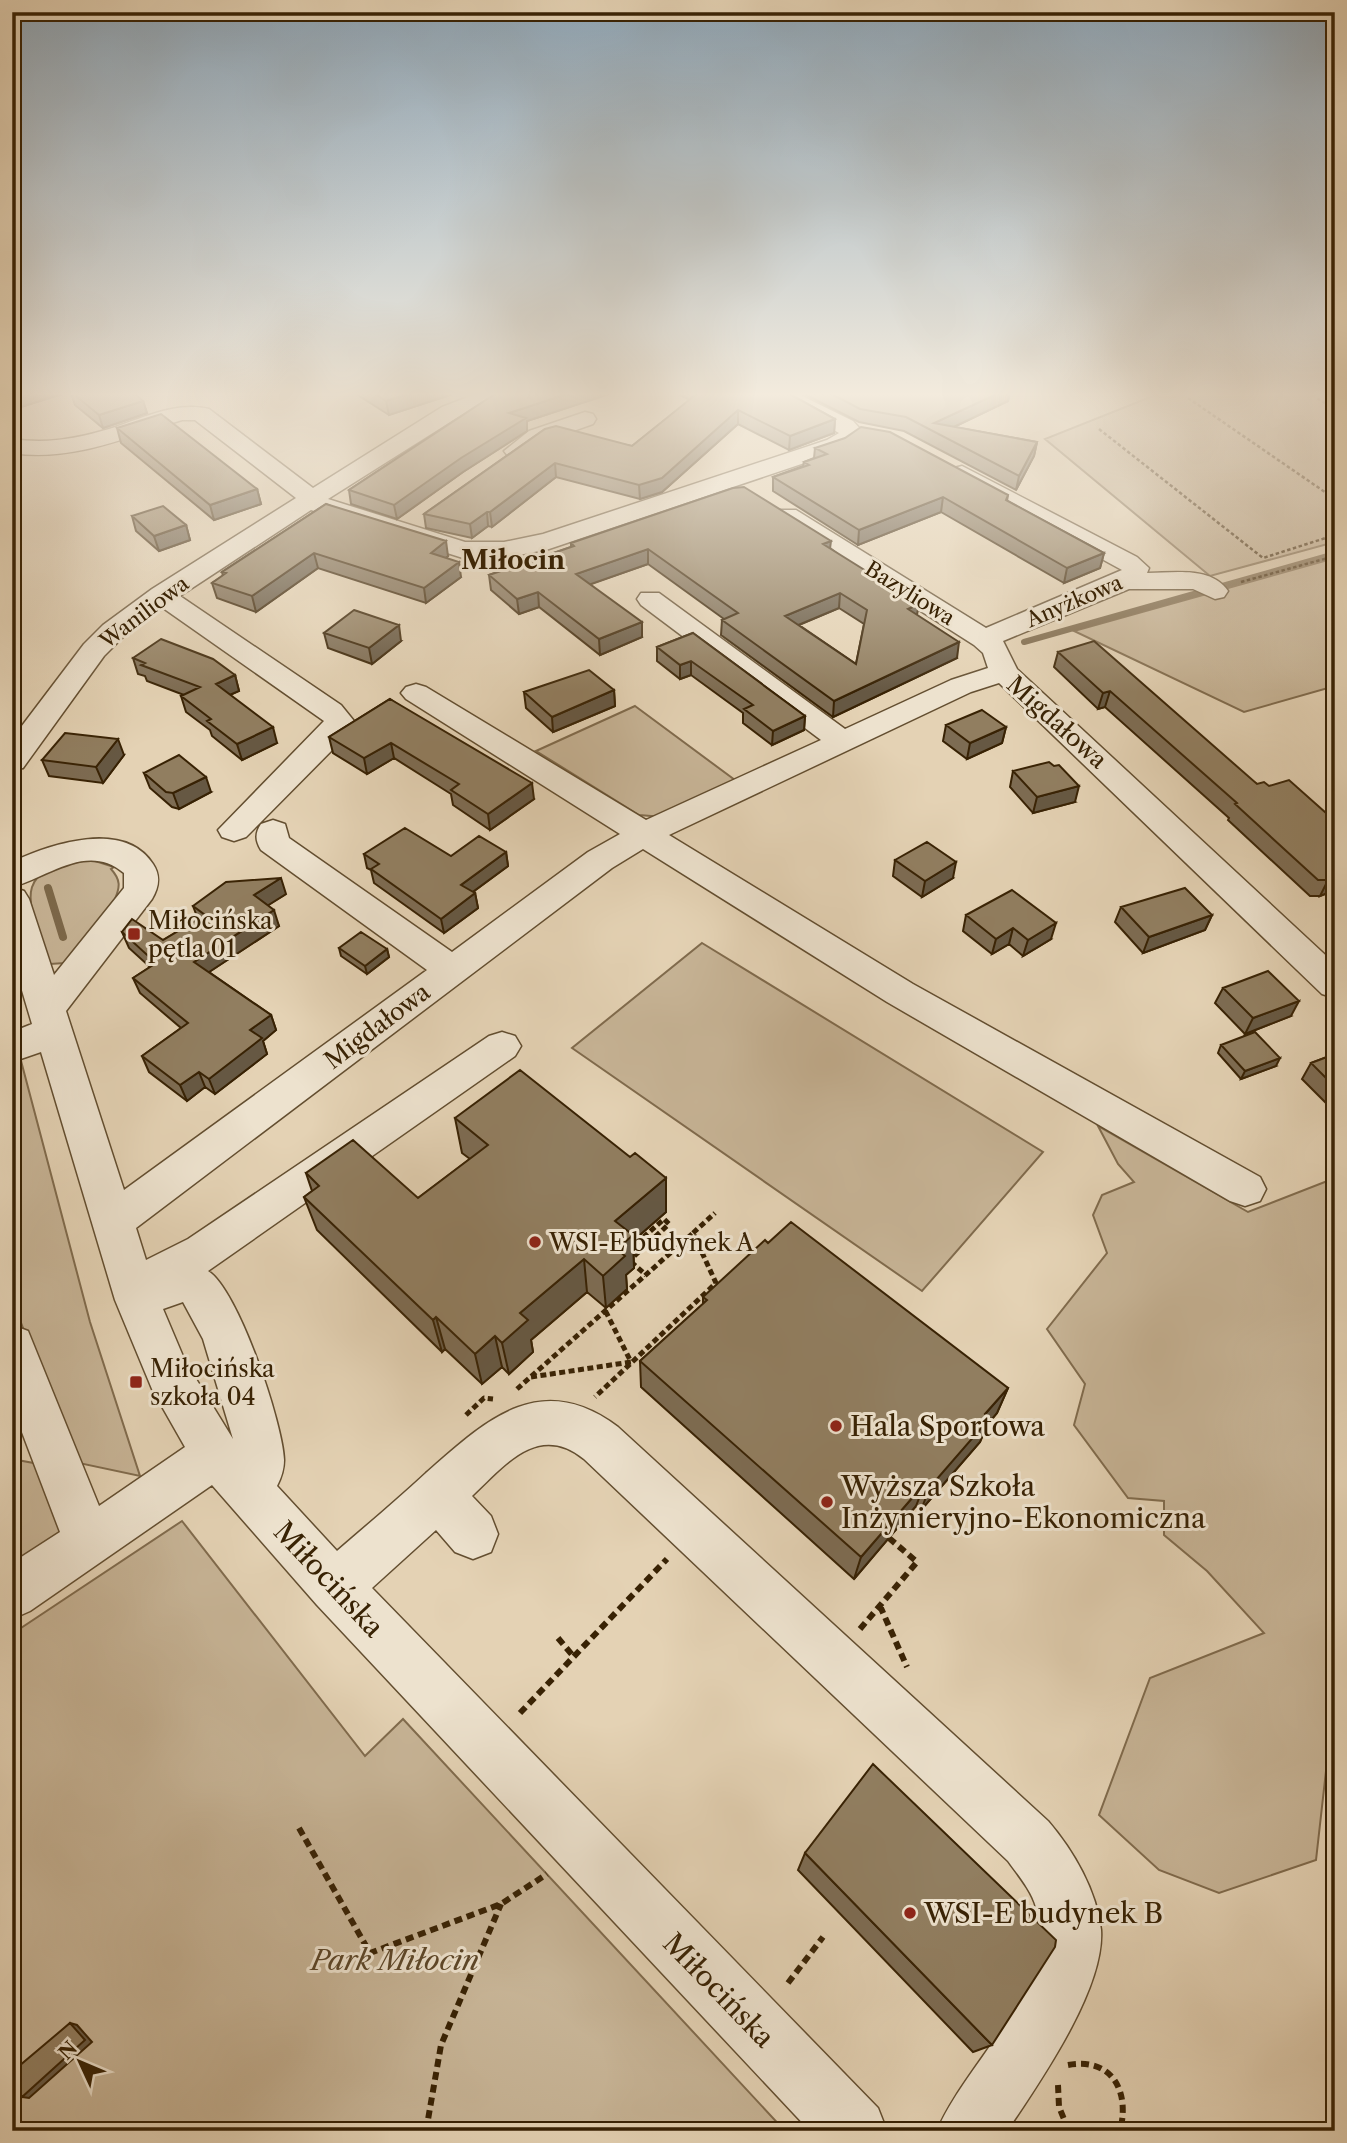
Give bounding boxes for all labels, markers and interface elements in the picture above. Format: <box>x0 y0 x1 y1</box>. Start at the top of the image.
district label: Miłocin <box>461 544 565 576</box>
street label: Bazyliowa <box>861 556 960 631</box>
street label: Anyżkowa <box>1021 569 1127 633</box>
street label: Waniliowa <box>94 570 194 654</box>
street label: Migdałowa <box>1001 670 1113 775</box>
place label: Miłocińska pętla 01 <box>148 906 273 963</box>
marker: Miłocińska pętla 01 <box>126 926 142 942</box>
street label: Migdałowa <box>319 977 436 1075</box>
place label: WSI-E budynek A <box>548 1228 755 1257</box>
marker: WSI-E budynek A <box>527 1234 543 1250</box>
place label: Miłocińska szkoła 04 <box>150 1354 275 1411</box>
marker: Miłocińska szkoła 04 <box>128 1374 144 1390</box>
place label: Hala Sportowa <box>850 1409 1045 1443</box>
marker: Hala Sportowa <box>828 1418 844 1434</box>
place label: Wyższa Szkoła Inżynieryjno-Ekonomiczna <box>840 1469 1206 1535</box>
marker: Wyższa Szkoła Inżynieryjno-Ekonomiczna <box>819 1494 835 1510</box>
street label: Miłocińska <box>267 1514 391 1644</box>
place label: WSI-E budynek B <box>923 1896 1163 1930</box>
marker: WSI-E budynek B <box>902 1905 918 1921</box>
street label: Miłocińska <box>656 1926 782 2054</box>
park label: Park Miłocin <box>309 1943 479 1977</box>
north arrow <box>46 2028 116 2098</box>
text: N <box>54 2037 82 2064</box>

